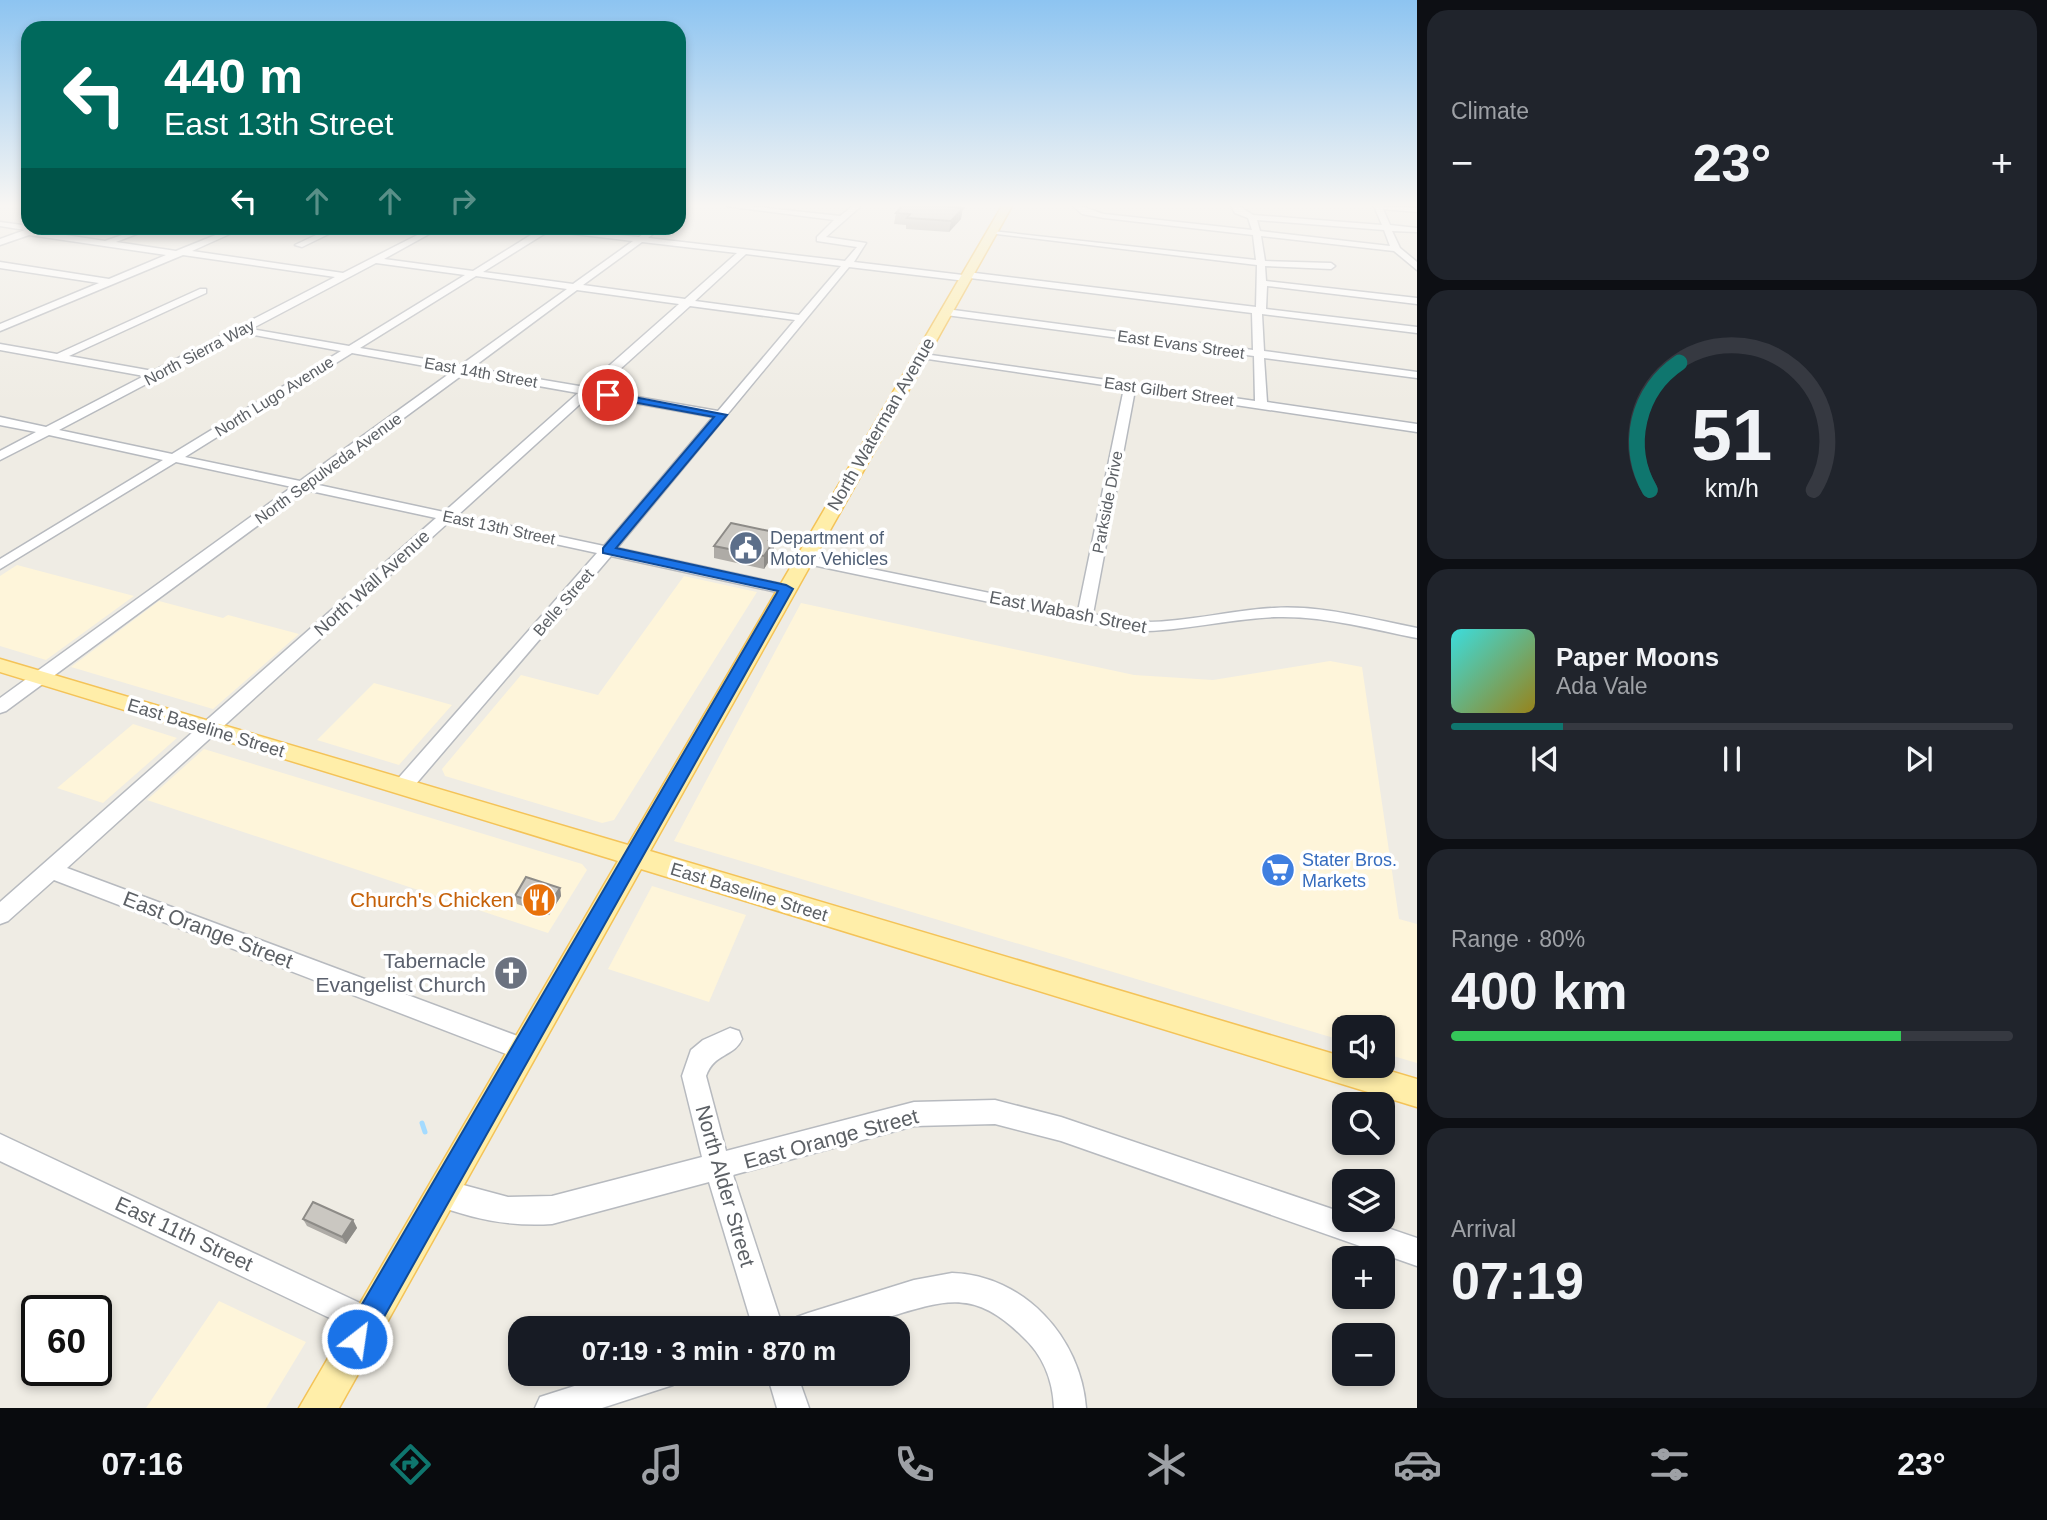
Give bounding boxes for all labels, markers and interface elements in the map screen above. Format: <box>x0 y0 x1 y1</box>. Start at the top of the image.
icon: left <box>49 49 140 140</box>
text: 440 m <box>164 49 303 103</box>
text: Climate <box>1451 98 1529 124</box>
text: East 13th Street <box>164 106 393 142</box>
text: 23° <box>1693 134 1771 192</box>
text: − <box>1451 142 1473 184</box>
text: + <box>1991 142 2013 184</box>
icon: left <box>225 182 263 220</box>
icon: ahead <box>298 182 336 220</box>
icon: ahead <box>371 182 409 220</box>
icon: right <box>444 182 482 220</box>
street label: North Sierra Way <box>141 316 257 389</box>
street label: East Evans Street <box>1116 327 1246 362</box>
street label: North Waterman Avenue <box>823 334 939 514</box>
street label: North Lugo Avenue <box>212 353 337 440</box>
street label: East 14th Street <box>423 354 539 391</box>
pin <box>578 365 638 425</box>
street label: East Gilbert Street <box>1103 374 1235 409</box>
icon: arrive <box>589 376 627 414</box>
text: 51 <box>1692 395 1772 476</box>
street label: North Sepulveda Avenue <box>252 410 405 527</box>
street label: Parkside Drive <box>1089 449 1126 555</box>
text: km/h <box>1705 474 1759 502</box>
street label: East 13th Street <box>441 507 557 548</box>
street label: North Wall Avenue <box>310 526 434 640</box>
place label: Department of Motor Vehicles <box>770 528 888 569</box>
public building icon: Department of Motor Vehicles <box>727 529 765 567</box>
street label: Belle Street <box>530 565 597 639</box>
street label: East Wabash Street <box>988 587 1148 637</box>
text: Paper Moons <box>1556 642 1719 672</box>
text: Ada Vale <box>1556 673 1648 699</box>
street label: East Baseline Street <box>125 695 287 761</box>
icon: previous <box>1526 740 1564 778</box>
icon: pause <box>1713 740 1751 778</box>
icon: next <box>1900 740 1938 778</box>
place label: Stater Bros. Markets <box>1302 850 1397 891</box>
supermarket icon: Stater Bros. Markets <box>1259 851 1297 889</box>
street label: East Baseline Street <box>668 859 830 925</box>
restaurant icon: Church's Chicken <box>520 881 558 919</box>
street label: East Orange Street <box>120 887 296 973</box>
place label: Church's Chicken <box>350 888 514 911</box>
text: Range · 80% <box>1451 926 1585 952</box>
place label: Tabernacle Evangelist Church <box>316 949 486 996</box>
church icon: Tabernacle Evangelist Church <box>492 954 530 992</box>
text: 400 km <box>1451 962 1627 1020</box>
map controls <box>1332 1015 1395 1386</box>
button: sound <box>1332 1015 1395 1078</box>
button: search <box>1332 1092 1395 1155</box>
street label: North Alder Street <box>691 1102 760 1269</box>
street label: East Orange Street <box>741 1104 921 1173</box>
button: layers <box>1332 1169 1395 1232</box>
street label: East 11th Street <box>112 1192 257 1276</box>
text: Arrival <box>1451 1216 1516 1242</box>
button: + <box>1332 1246 1395 1309</box>
text: 07:19 <box>1451 1252 1584 1310</box>
speed limit sign: 60 <box>21 1295 112 1386</box>
position arrow <box>320 1302 394 1376</box>
button: − <box>1332 1323 1395 1386</box>
text: 07:19 · 3 min · 870 m <box>582 1336 836 1366</box>
icon: directions <box>386 1440 435 1489</box>
icon: music <box>638 1440 687 1489</box>
icon: phone <box>890 1440 939 1489</box>
icon: climate <box>1142 1440 1191 1489</box>
icon: car <box>1393 1440 1442 1489</box>
icon: filters <box>1645 1440 1694 1489</box>
text: 07:16 <box>101 1446 183 1482</box>
text: 23° <box>1897 1446 1946 1482</box>

